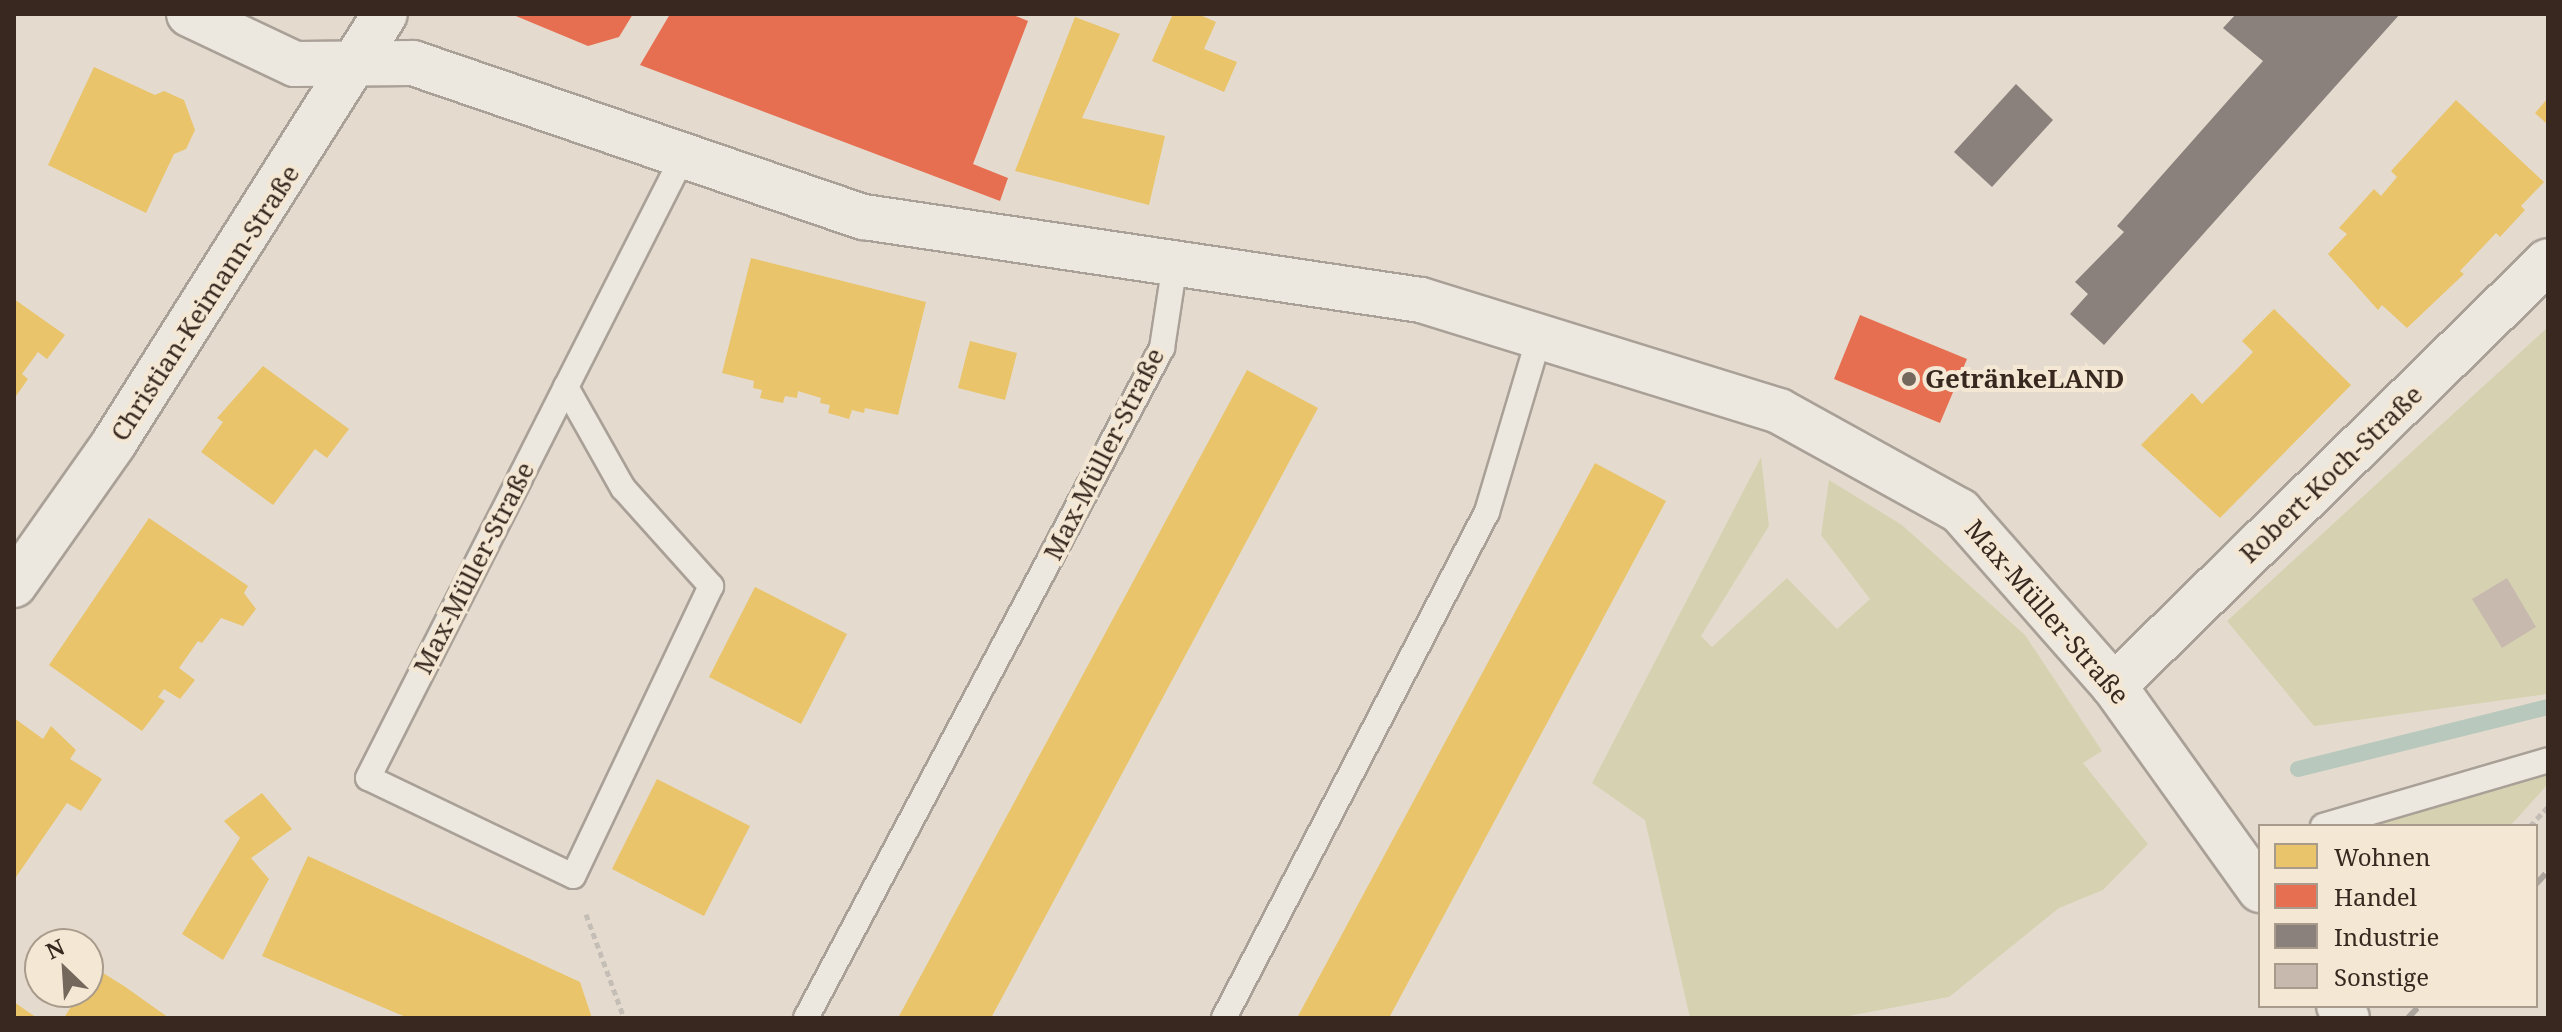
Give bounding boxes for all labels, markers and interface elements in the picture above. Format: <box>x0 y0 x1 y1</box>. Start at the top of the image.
street label: Christian-Keimann-Straße <box>104 159 306 447</box>
street label: Max-Müller-Straße <box>1037 343 1171 565</box>
place label: GetränkeLAND <box>1925 363 2124 395</box>
marker: GetränkeLAND <box>1900 370 1918 388</box>
street label: Robert-Koch-Straße <box>2233 379 2429 569</box>
street label: Max-Müller-Straße <box>407 457 541 679</box>
street label: Max-Müller-Straße <box>1959 514 2135 710</box>
legend <box>2258 824 2538 1008</box>
text: Wohnen <box>2334 840 2431 873</box>
text: Handel <box>2334 880 2417 913</box>
text: Industrie <box>2334 920 2439 953</box>
north arrow <box>24 928 104 1008</box>
text: N <box>41 931 69 965</box>
text: Sonstige <box>2334 960 2429 993</box>

